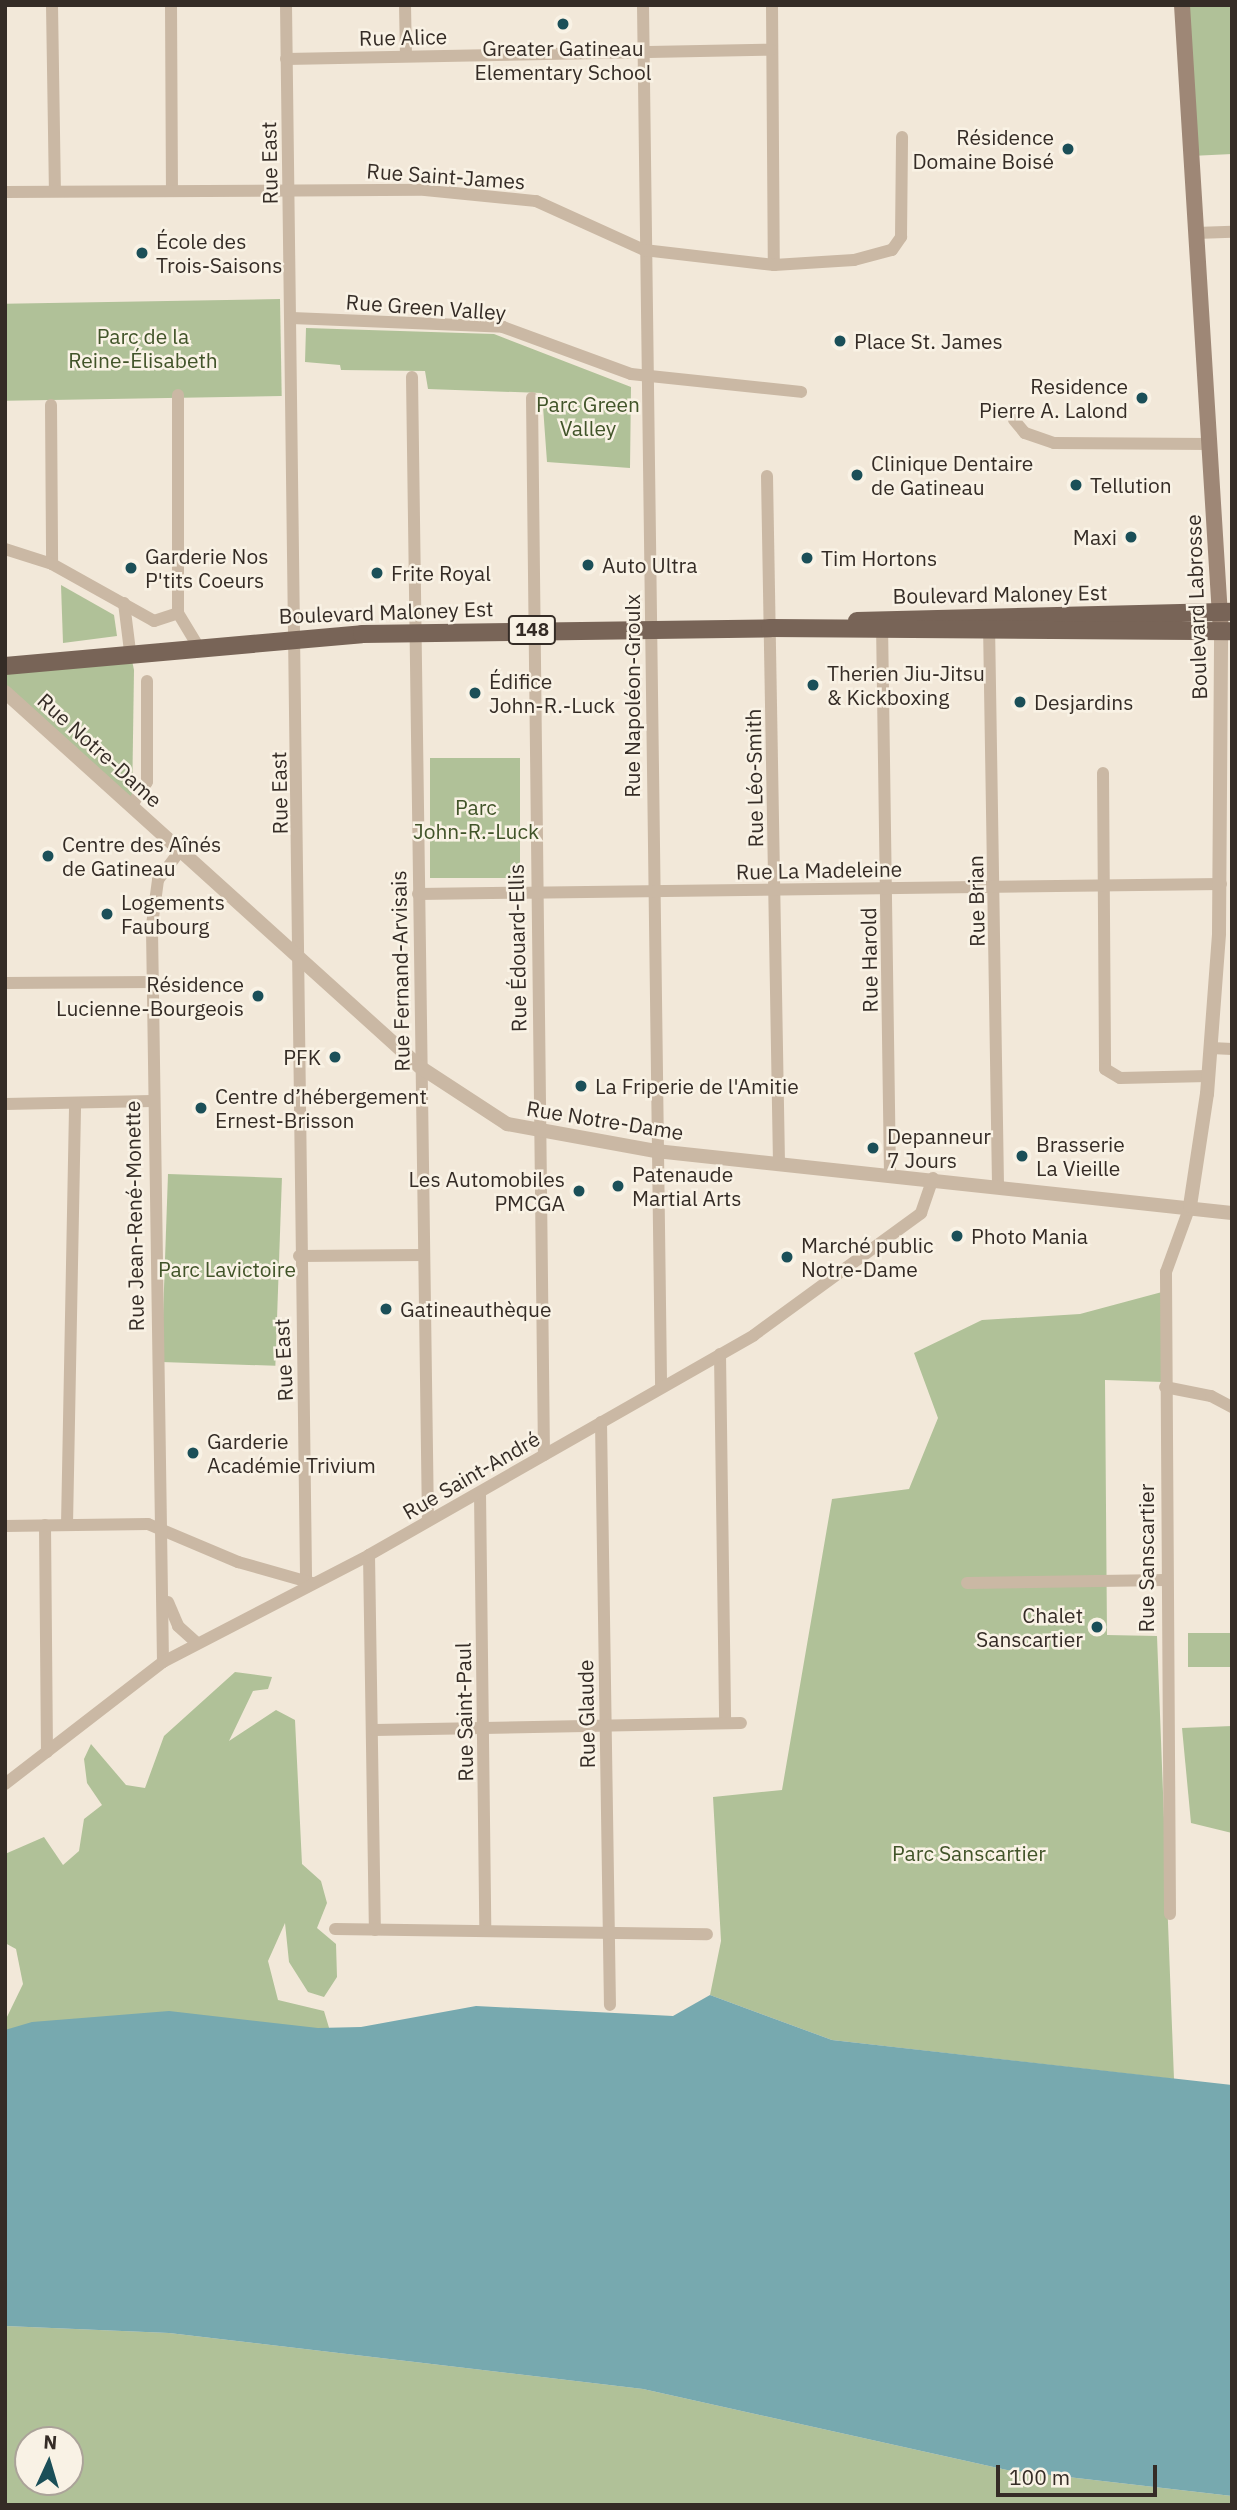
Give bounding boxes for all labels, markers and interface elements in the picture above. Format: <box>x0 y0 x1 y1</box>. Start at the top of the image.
marker: Greater Gatineau Elementary School <box>555 16 571 32</box>
street label: Rue Alice <box>359 24 447 50</box>
place label: Greater Gatineau Elementary School <box>474 35 652 85</box>
street label: Rue East <box>256 121 282 205</box>
place label: Résidence Domaine Boisé <box>912 124 1054 174</box>
marker: Résidence Domaine Boisé <box>1060 141 1076 157</box>
street label: Rue Saint-James <box>366 158 526 194</box>
place label: École des Trois-Saisons <box>156 228 282 278</box>
marker: École des Trois-Saisons <box>134 245 150 261</box>
street label: Rue Green Valley <box>345 289 507 325</box>
park label: Parc de la Reine-Élisabeth <box>68 323 218 373</box>
place label: Place St. James <box>854 328 1003 354</box>
marker: Place St. James <box>832 333 848 349</box>
place label: Residence Pierre A. Lalond <box>979 373 1128 423</box>
marker: Residence Pierre A. Lalond <box>1134 390 1150 406</box>
park label: Parc Green Valley <box>536 391 640 441</box>
place label: Clinique Dentaire de Gatineau <box>871 450 1033 500</box>
marker: Clinique Dentaire de Gatineau <box>849 467 865 483</box>
place label: Tellution <box>1090 472 1172 498</box>
marker: Tellution <box>1068 477 1084 493</box>
street label: Boulevard Labrosse <box>1180 514 1212 700</box>
place label: Maxi <box>1073 524 1117 550</box>
marker: Maxi <box>1123 529 1139 545</box>
place label: Garderie Nos P'tits Coeurs <box>145 543 268 593</box>
place label: Tim Hortons <box>821 545 937 571</box>
marker: Tim Hortons <box>799 550 815 566</box>
place label: Auto Ultra <box>602 552 697 578</box>
marker: Auto Ultra <box>580 557 596 573</box>
marker: Garderie Nos P'tits Coeurs <box>123 560 139 576</box>
place label: Frite Royal <box>391 560 491 586</box>
marker: Frite Royal <box>369 565 385 581</box>
street label: Boulevard Maloney Est <box>892 580 1108 608</box>
street label: Rue Napoléon-Groulx <box>619 594 645 798</box>
street label: Boulevard Maloney Est <box>278 596 494 628</box>
road number: 148 <box>508 614 556 646</box>
place label: Therien Jiu-Jitsu & Kickboxing <box>827 660 985 710</box>
place label: Édifice John-R.-Luck <box>489 668 615 718</box>
marker: Therien Jiu-Jitsu & Kickboxing <box>805 677 821 693</box>
marker: Édifice John-R.-Luck <box>467 685 483 701</box>
street label: Rue Notre-Dame <box>33 688 167 812</box>
place label: Desjardins <box>1034 689 1133 715</box>
marker: Desjardins <box>1012 694 1028 710</box>
street label: Rue Léo-Smith <box>740 708 768 848</box>
street label: Rue East <box>266 751 292 835</box>
park label: Parc John-R.-Luck <box>413 794 539 844</box>
place label: Centre des Aînés de Gatineau <box>62 831 221 881</box>
marker: Centre des Aînés de Gatineau <box>40 848 56 864</box>
street label: Rue Brian <box>963 855 989 947</box>
street label: Rue La Madeleine <box>736 856 902 884</box>
street label: Rue Édouard-Ellis <box>503 864 531 1032</box>
street label: Rue Fernand-Arvisais <box>386 870 414 1072</box>
place label: Logements Faubourg <box>121 889 225 939</box>
marker: Logements Faubourg <box>99 906 115 922</box>
street label: Rue Harold <box>855 907 883 1013</box>
place label: Résidence Lucienne-Bourgeois <box>56 971 244 1021</box>
marker: Résidence Lucienne-Bourgeois <box>250 988 266 1004</box>
place label: PFK <box>283 1044 321 1070</box>
marker: PFK <box>327 1049 343 1065</box>
place label: La Friperie de l'Amitie <box>595 1073 799 1099</box>
marker: La Friperie de l'Amitie <box>573 1078 589 1094</box>
place label: Centre d’hébergement Ernest-Brisson <box>215 1083 427 1133</box>
street label: Rue Notre-Dame <box>525 1095 685 1145</box>
marker: Centre d’hébergement Ernest-Brisson <box>193 1100 209 1116</box>
street label: Rue Jean-René-Monette <box>119 1101 149 1331</box>
place label: Depanneur 7 Jours <box>887 1123 991 1173</box>
place label: Brasserie La Vieille <box>1036 1131 1125 1181</box>
marker: Depanneur 7 Jours <box>865 1140 881 1156</box>
marker: Brasserie La Vieille <box>1014 1148 1030 1164</box>
place label: Patenaude Martial Arts <box>632 1161 741 1211</box>
place label: Les Automobiles PMCGA <box>409 1166 565 1216</box>
marker: Patenaude Martial Arts <box>610 1178 626 1194</box>
marker: Les Automobiles PMCGA <box>571 1183 587 1199</box>
place label: Photo Mania <box>971 1223 1088 1249</box>
marker: Photo Mania <box>949 1228 965 1244</box>
place label: Marché public Notre-Dame <box>801 1232 934 1282</box>
marker: Marché public Notre-Dame <box>779 1249 795 1265</box>
park label: Parc Lavictoire <box>158 1256 296 1282</box>
place label: Gatineauthèque <box>400 1296 551 1322</box>
marker: Gatineauthèque <box>378 1301 394 1317</box>
street label: Rue East <box>268 1318 298 1402</box>
street label: Rue Saint-André <box>398 1426 544 1524</box>
place label: Garderie Académie Trivium <box>207 1428 376 1478</box>
marker: Garderie Académie Trivium <box>185 1445 201 1461</box>
street label: Rue Sanscartier <box>1133 1484 1159 1632</box>
place label: Chalet Sanscartier <box>976 1602 1083 1652</box>
marker: Chalet Sanscartier <box>1089 1619 1105 1635</box>
street label: Rue Saint-Paul <box>450 1642 478 1782</box>
street label: Rue Glaude <box>572 1659 600 1769</box>
park label: Parc Sanscartier <box>892 1840 1046 1866</box>
north arrow <box>14 2426 84 2496</box>
text: N <box>43 2430 58 2454</box>
scale bar <box>999 2450 1160 2494</box>
text: 100 m <box>1009 2463 1070 2491</box>

